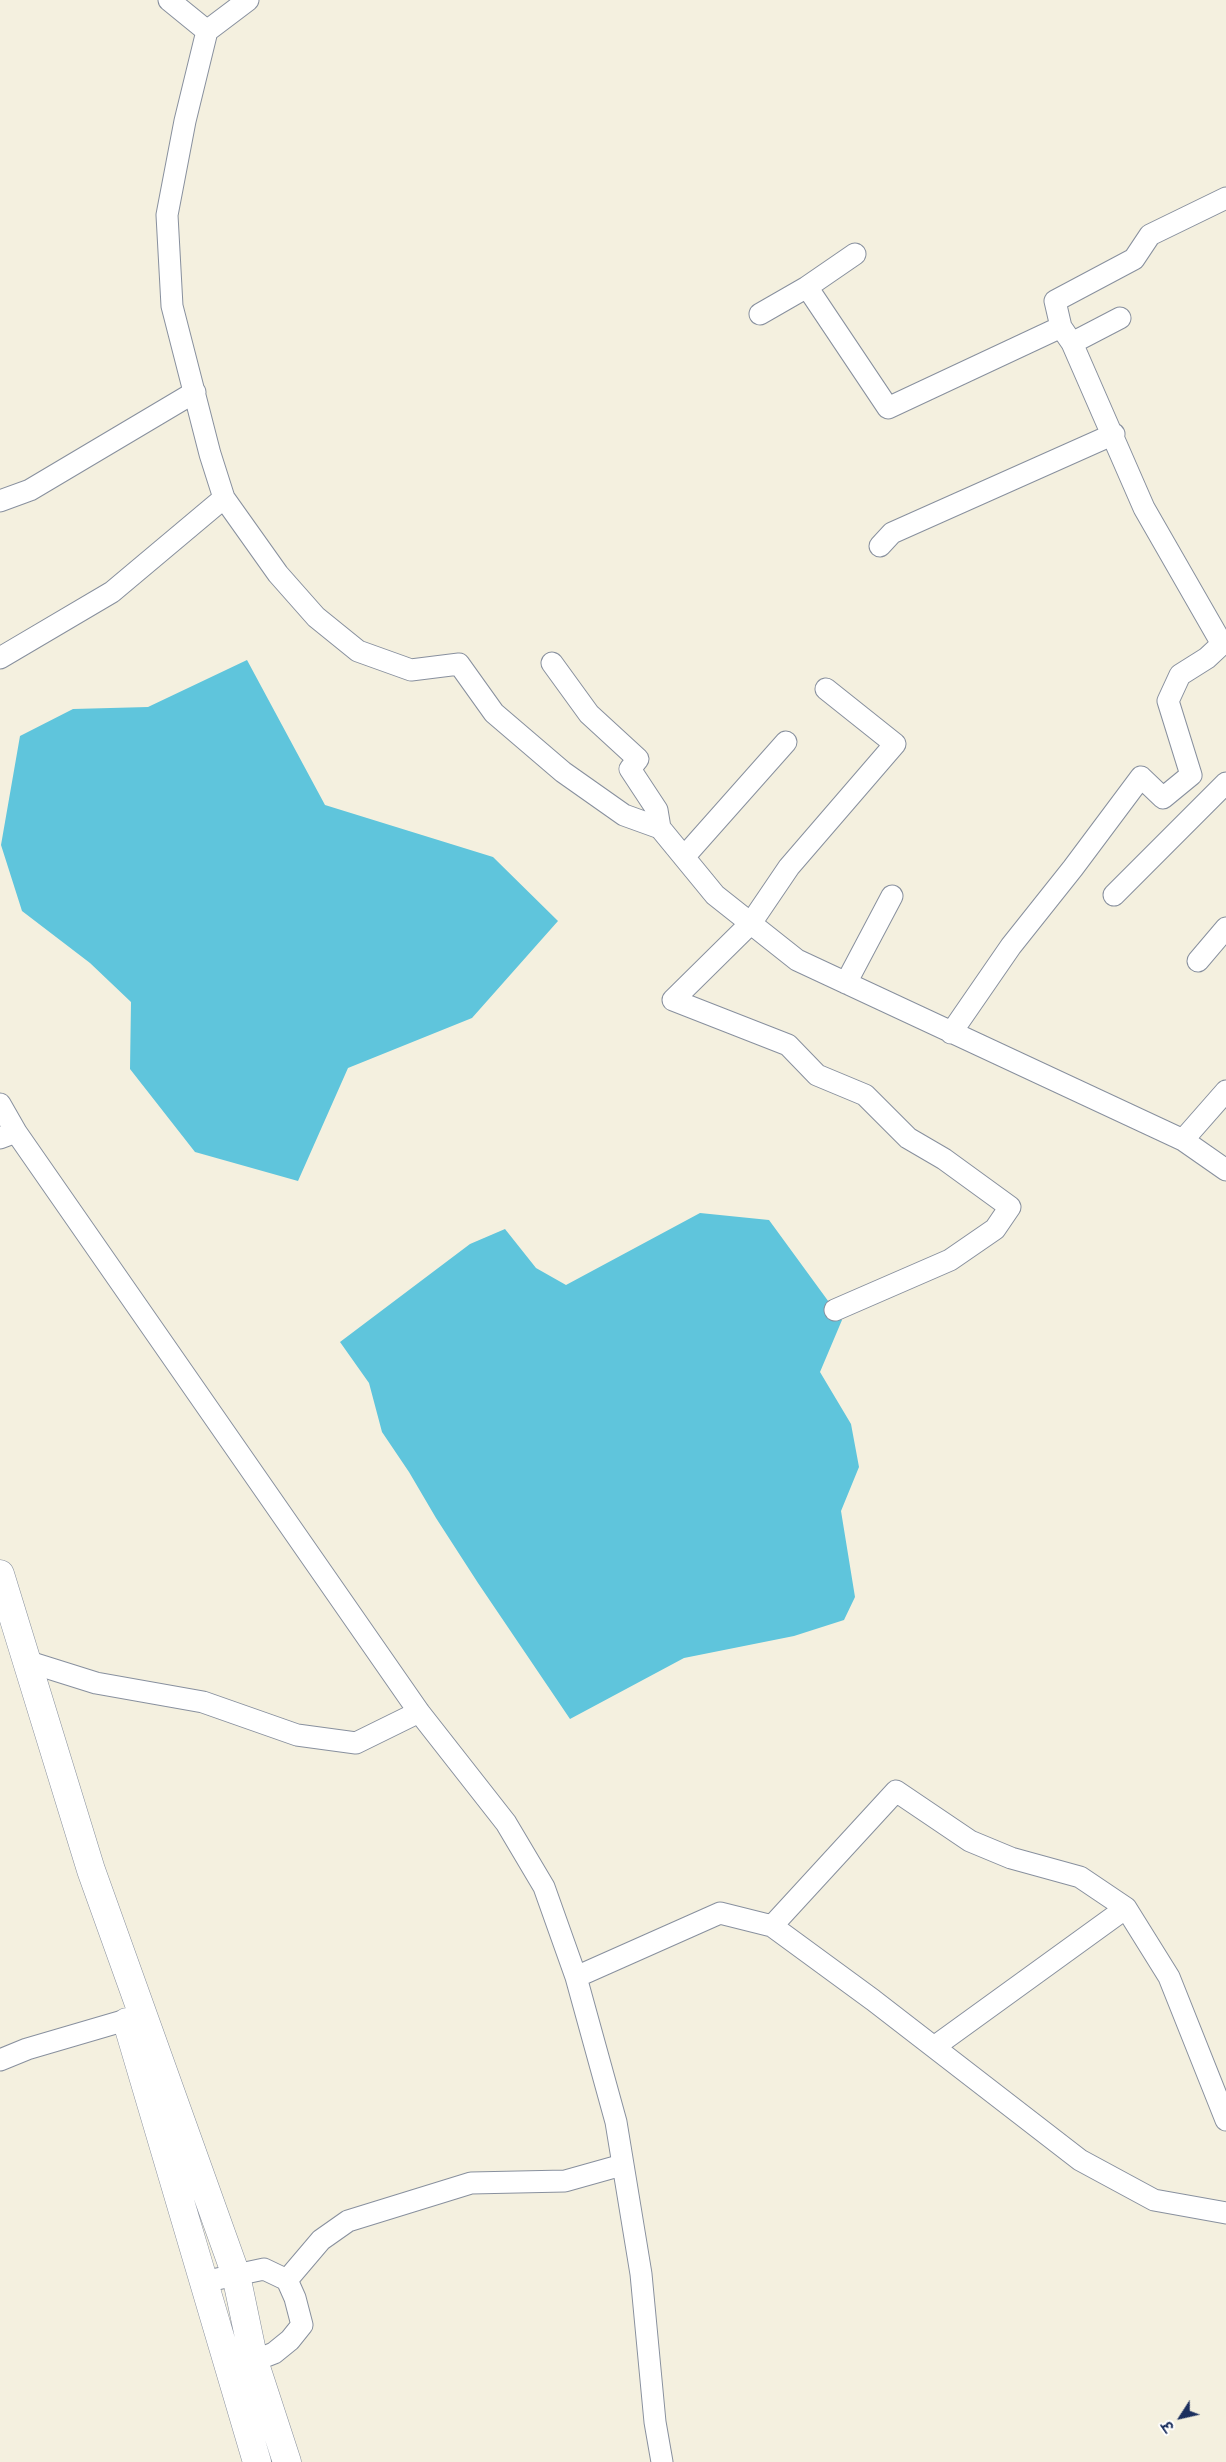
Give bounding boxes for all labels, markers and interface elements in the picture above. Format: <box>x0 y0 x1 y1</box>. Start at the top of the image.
north arrow <box>1156 2392 1206 2442</box>
text: उ <box>1155 2415 1181 2437</box>

